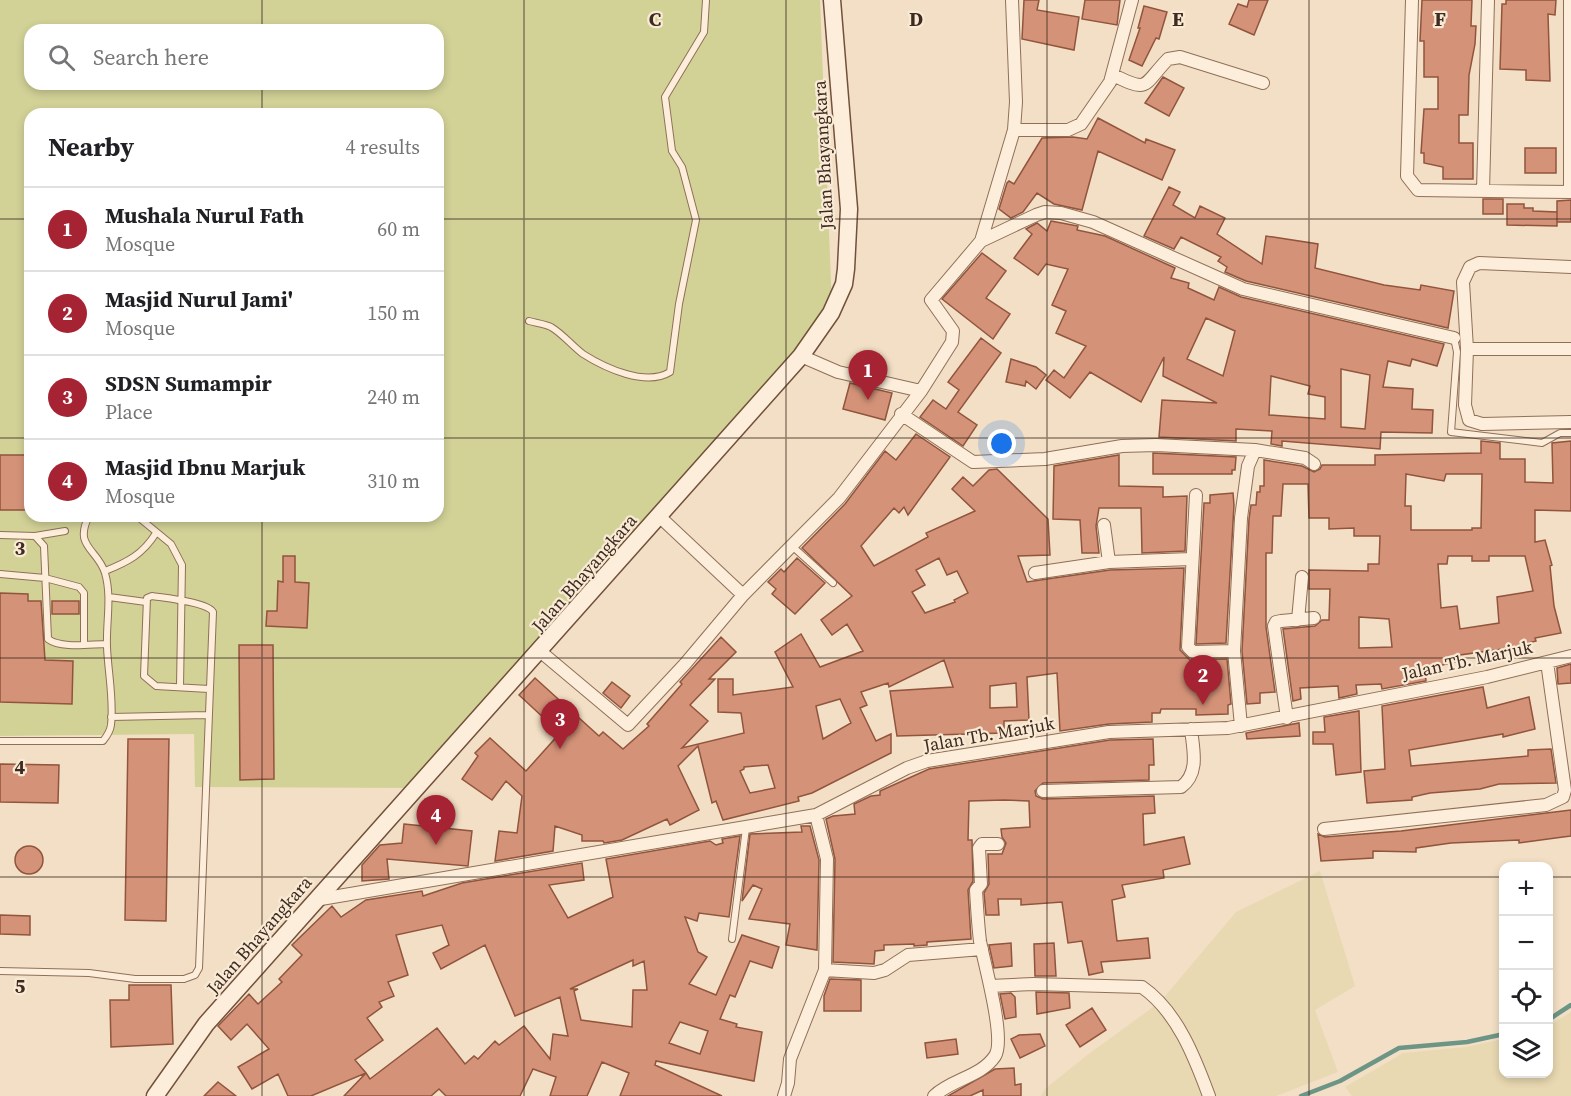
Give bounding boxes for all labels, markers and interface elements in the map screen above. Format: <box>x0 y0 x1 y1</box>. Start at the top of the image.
text: C <box>649 5 661 33</box>
text: D <box>909 5 923 33</box>
text: E <box>1172 5 1184 33</box>
text: F <box>1434 5 1446 33</box>
search box <box>24 24 444 90</box>
icon: search <box>45 41 78 74</box>
text: Search here <box>93 42 209 72</box>
street label: Jalan Bhayangkara <box>807 79 839 231</box>
text: Nearby <box>48 129 134 165</box>
text: 4 results <box>345 133 420 161</box>
text: Mushala Nurul Fath <box>105 200 304 230</box>
text: 1 <box>62 215 73 243</box>
text: 60 m <box>377 215 420 243</box>
text: Mosque <box>105 230 175 258</box>
text: Masjid Nurul Jami' <box>105 284 293 314</box>
text: 2 <box>62 299 73 327</box>
text: 150 m <box>367 299 420 327</box>
text: Mosque <box>105 314 175 342</box>
pin: 1 <box>848 350 888 400</box>
text: SDSN Sumampir <box>105 368 272 398</box>
text: 3 <box>62 383 73 411</box>
text: 240 m <box>367 383 420 411</box>
text: Place <box>105 398 153 426</box>
your location <box>987 429 1016 458</box>
text: Masjid Ibnu Marjuk <box>105 452 305 482</box>
text: 4 <box>62 467 73 495</box>
text: 310 m <box>367 467 420 495</box>
text: Mosque <box>105 482 175 510</box>
street label: Jalan Bhayangkara <box>525 508 643 638</box>
text: 3 <box>15 534 26 562</box>
street label: Jalan Tb. Marjuk <box>1398 634 1535 686</box>
pin: 2 <box>1184 656 1222 705</box>
pin: 3 <box>540 700 580 749</box>
street label: Jalan Tb. Marjuk <box>920 710 1057 758</box>
text: 4 <box>15 753 26 781</box>
pin: 4 <box>416 796 456 845</box>
map controls <box>1499 862 1553 1078</box>
button: + <box>1499 862 1553 916</box>
street label: Jalan Bhayangkara <box>200 870 318 1000</box>
button: − <box>1499 916 1553 970</box>
button: locate <box>1499 970 1553 1024</box>
text: 5 <box>15 972 26 1000</box>
button: layers <box>1499 1024 1553 1078</box>

